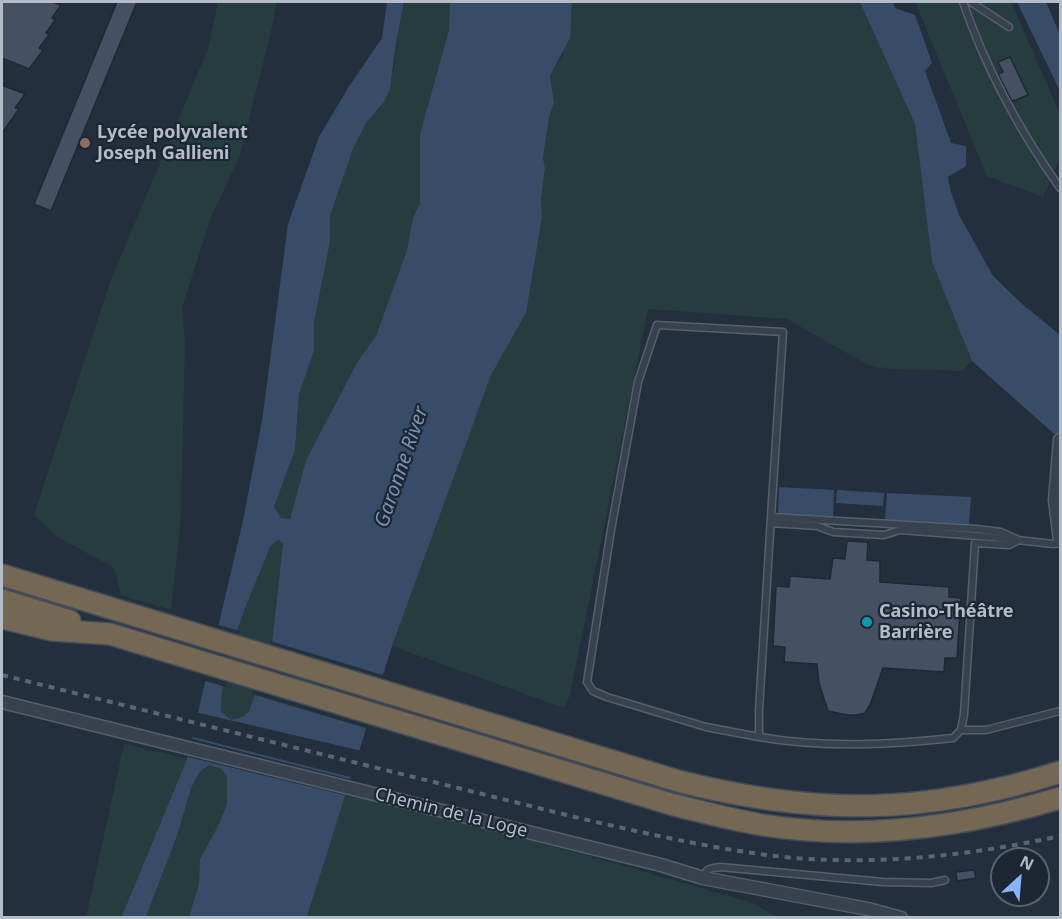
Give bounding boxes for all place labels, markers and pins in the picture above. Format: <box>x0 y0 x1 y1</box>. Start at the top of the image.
place label: Lycée polyvalent Joseph Gallieni <box>97 122 248 164</box>
marker: Lycée polyvalent Joseph Gallieni <box>78 136 92 150</box>
place label: Casino-Théâtre Barrière <box>879 601 1014 644</box>
marker: Casino-Théâtre Barrière <box>860 615 874 629</box>

